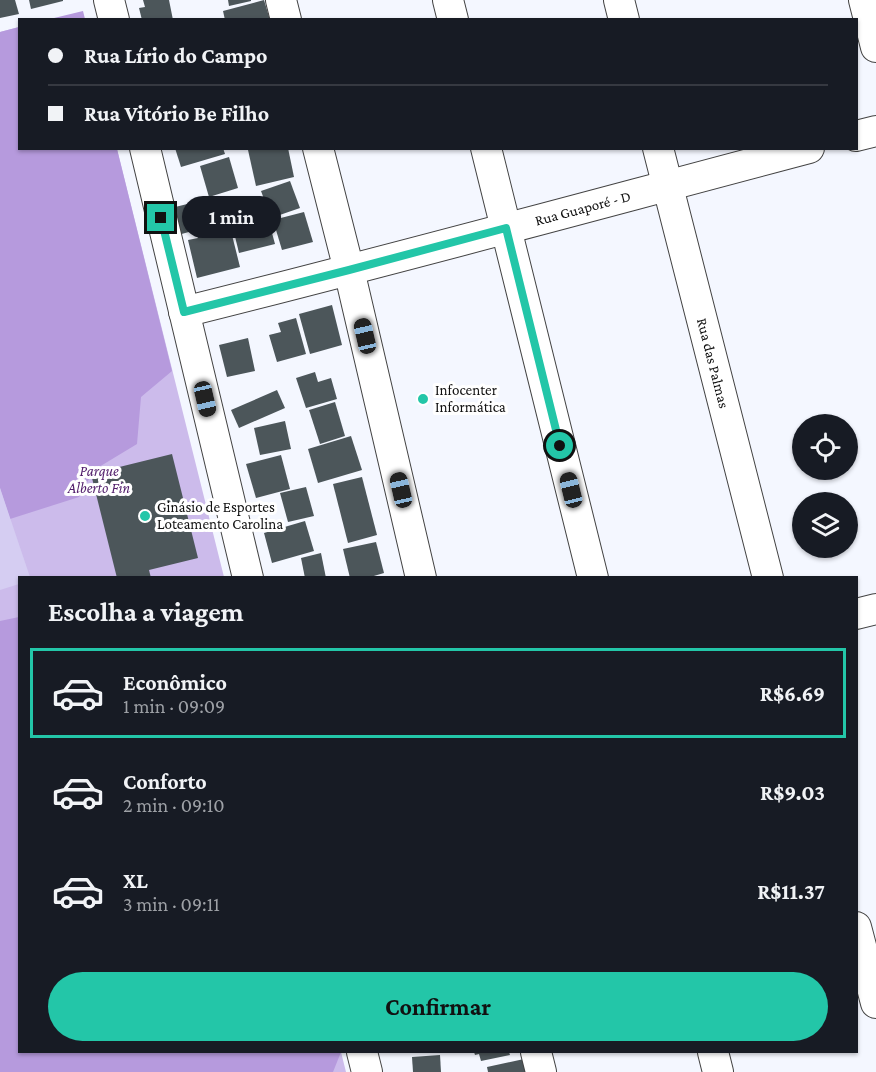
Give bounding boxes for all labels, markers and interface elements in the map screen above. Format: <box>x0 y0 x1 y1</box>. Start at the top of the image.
text: Rua Lírio do Campo <box>84 43 267 68</box>
text: Rua Vitório Be Filho <box>84 101 269 126</box>
street label: Rua Guaporé - D <box>533 188 632 229</box>
callout: 1 min <box>182 197 281 239</box>
route end <box>147 204 174 231</box>
text: 1 min <box>209 206 254 228</box>
car <box>352 316 378 356</box>
street label: Rua das Palmas <box>694 316 732 410</box>
car <box>192 379 218 419</box>
place label: Infocenter Informática <box>435 382 506 415</box>
marker: Infocenter Informática <box>416 392 430 406</box>
map controls <box>792 414 858 558</box>
button: locate <box>792 414 858 480</box>
route start <box>546 432 573 459</box>
park label: Parque Alberto Fin <box>67 463 131 496</box>
car <box>388 470 414 510</box>
car <box>558 470 584 510</box>
button: layers <box>792 492 858 558</box>
place label: Ginásio de Esportes Loteamento Carolina <box>157 499 283 532</box>
marker: Ginásio de Esportes Loteamento Carolina <box>138 509 152 523</box>
text: Escolha a viagem <box>48 597 244 627</box>
icon: car <box>51 666 105 720</box>
text: Econômico <box>123 670 227 695</box>
text: R$6.69 <box>760 681 825 706</box>
text: 1 min · 09:09 <box>123 695 225 717</box>
icon: car <box>51 765 105 819</box>
text: Conforto <box>123 769 207 794</box>
text: R$9.03 <box>760 780 825 805</box>
text: 2 min · 09:10 <box>123 794 225 816</box>
icon: car <box>51 864 105 918</box>
text: XL <box>123 868 148 893</box>
text: R$11.37 <box>757 879 825 904</box>
text: 3 min · 09:11 <box>123 893 220 915</box>
button: Confirmar <box>48 972 828 1041</box>

